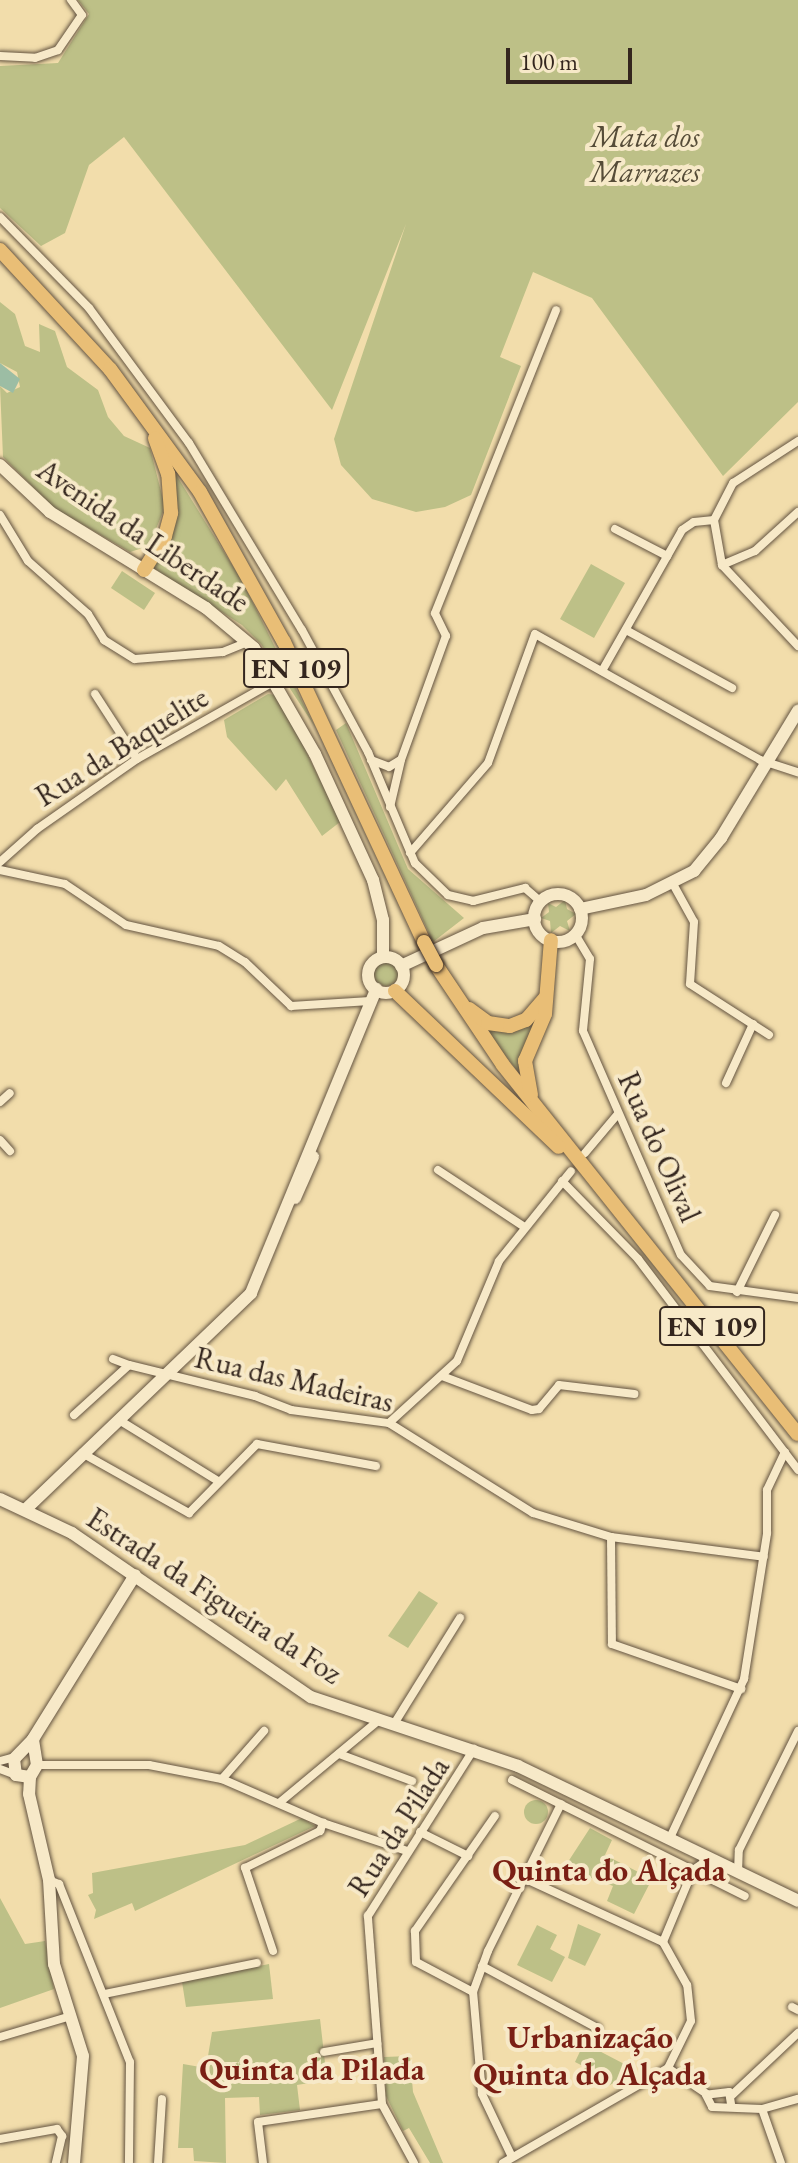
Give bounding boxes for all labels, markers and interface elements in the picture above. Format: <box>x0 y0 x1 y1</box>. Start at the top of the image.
scale bar <box>510 32 636 82</box>
text: 100 m <box>520 46 578 77</box>
park label: Mata dos Marrazes <box>590 119 700 190</box>
street label: Avenida da Liberdade <box>30 452 256 620</box>
road number: EN 109 <box>242 644 350 692</box>
street label: Rua da Baquelite <box>29 680 215 814</box>
street label: Rua do Olival <box>610 1066 708 1228</box>
road number: EN 109 <box>658 1302 766 1350</box>
street label: Rua das Madeiras <box>191 1340 397 1420</box>
street label: Estrada da Figueira da Foz <box>80 1500 348 1692</box>
street label: Rua da Pilada <box>341 1751 457 1903</box>
district label: Quinta do Alçada <box>492 1851 726 1889</box>
district label: Urbanização Quinta do Alçada <box>473 2019 707 2094</box>
district label: Quinta da Pilada <box>199 2050 425 2088</box>

